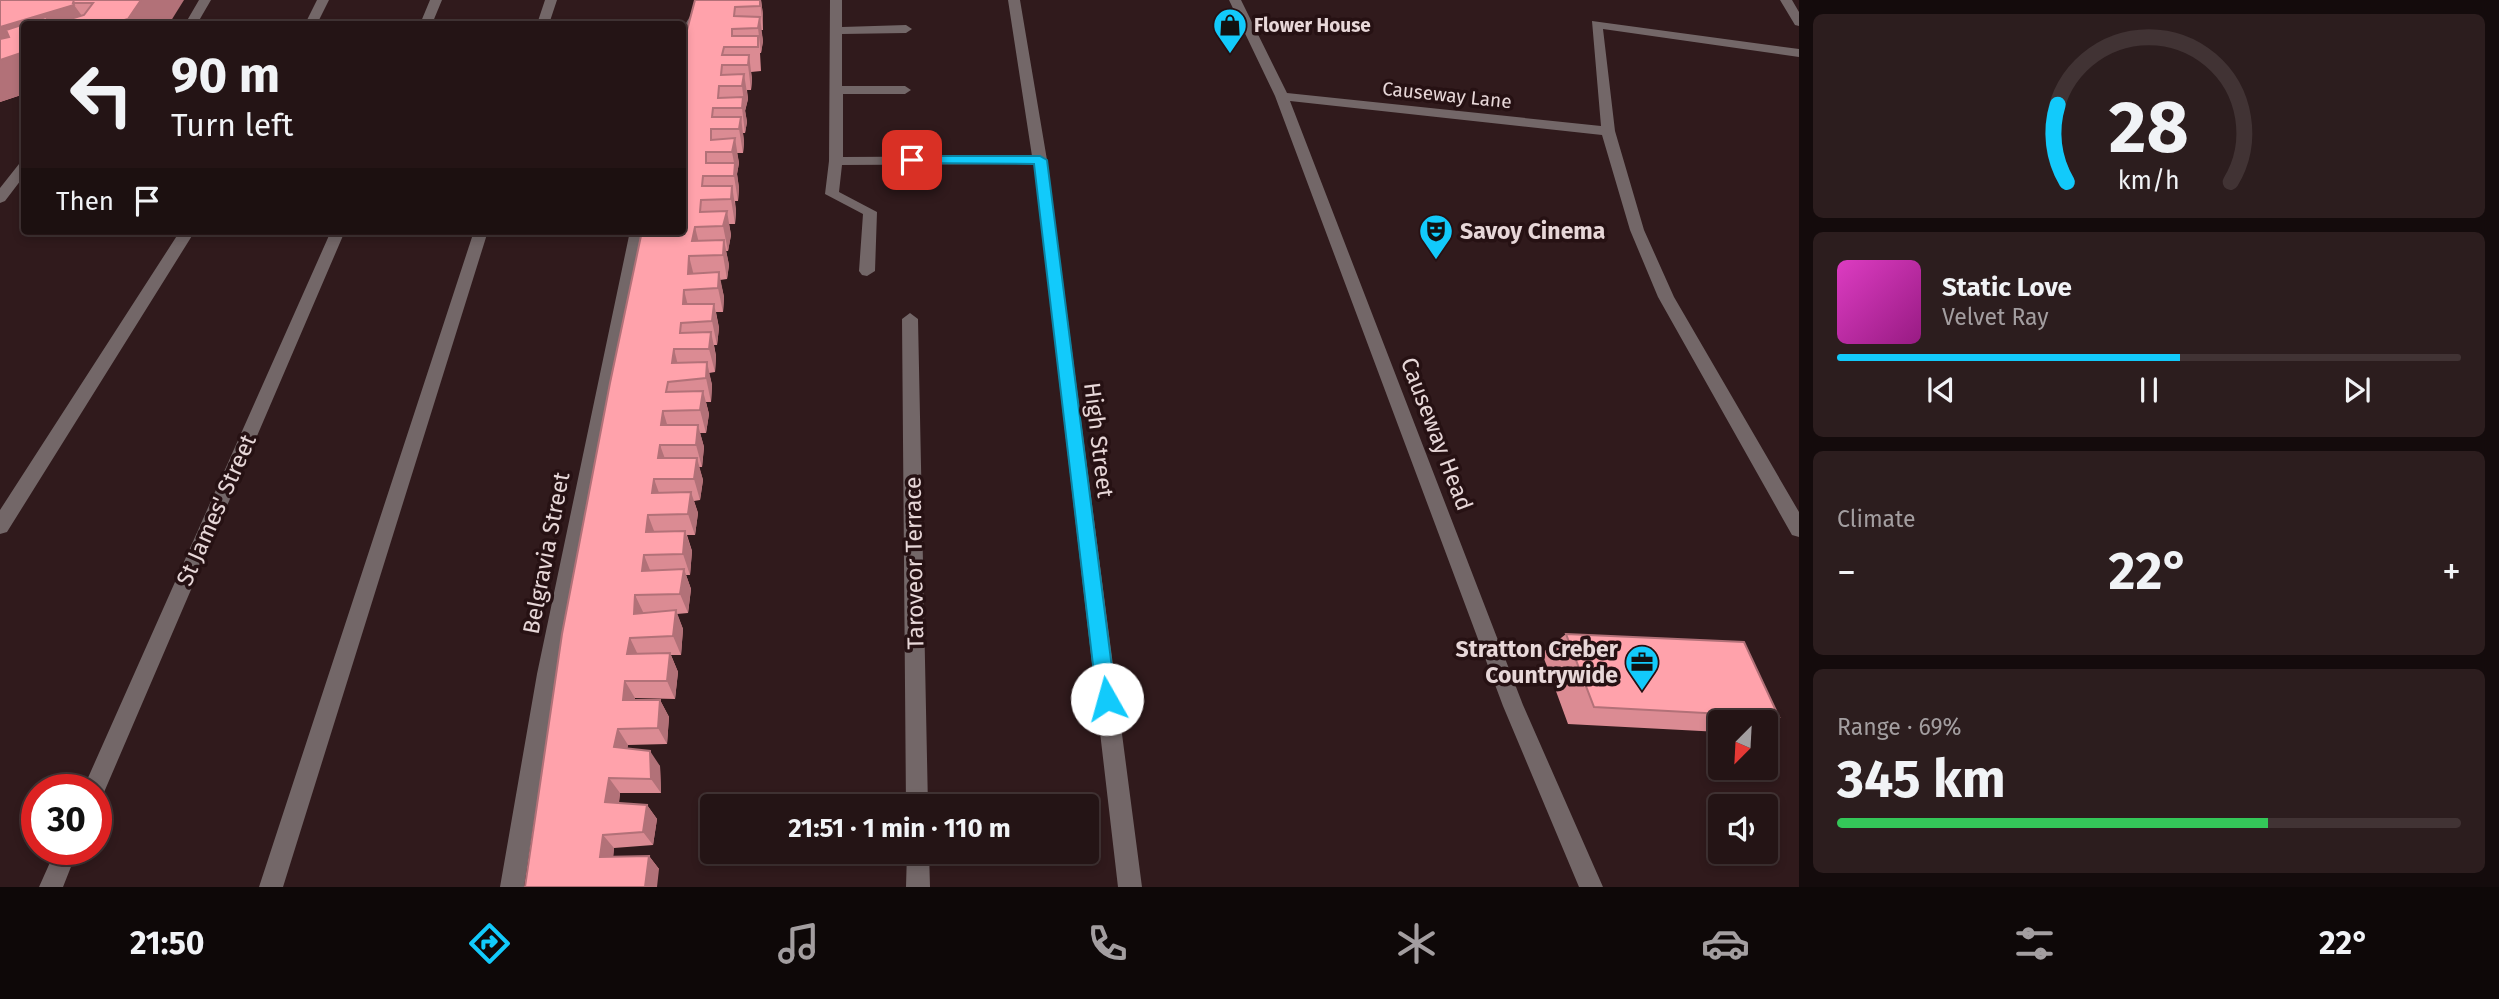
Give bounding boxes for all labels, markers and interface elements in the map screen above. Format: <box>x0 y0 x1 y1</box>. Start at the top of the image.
shop icon: Flower House <box>1211 6 1249 55</box>
place label: Flower House <box>1254 14 1371 37</box>
text: 90 m <box>171 46 280 105</box>
icon: left <box>56 49 147 140</box>
street label: Causeway Lane <box>1381 77 1513 113</box>
text: 28 <box>2109 85 2189 172</box>
text: Turn left <box>171 106 293 144</box>
pin <box>882 130 942 190</box>
icon: arrive <box>893 141 931 179</box>
text: km/h <box>2118 166 2180 196</box>
icon: arrive <box>128 182 166 220</box>
text: Then <box>56 186 114 217</box>
theatre icon: Savoy Cinema <box>1417 212 1455 261</box>
place label: Savoy Cinema <box>1460 217 1605 245</box>
text: Static Love <box>1942 272 2072 303</box>
text: Velvet Ray <box>1942 303 2049 331</box>
street label: Causeway Head <box>1395 353 1479 515</box>
icon: previous <box>1922 371 1960 409</box>
icon: pause <box>2130 371 2168 409</box>
icon: next <box>2338 371 2376 409</box>
street label: High Street <box>1078 381 1120 500</box>
street label: St James' Street <box>170 429 262 590</box>
street label: Belgravia Street <box>517 469 576 636</box>
street label: Taroveor Terrace <box>898 476 930 650</box>
text: Climate <box>1837 505 1916 533</box>
text: 22° <box>2109 540 2189 603</box>
text: − <box>1837 549 1856 595</box>
text: + <box>2442 549 2461 595</box>
place label: Stratton Creber Countrywide <box>1456 635 1619 689</box>
office icon: Stratton Creber Countrywide <box>1623 643 1661 692</box>
position arrow <box>1070 662 1144 736</box>
north arrow <box>1708 710 1778 780</box>
map controls <box>1708 710 1778 864</box>
text: Range · 69% <box>1837 713 1962 741</box>
text: 345 km <box>1837 748 2006 811</box>
speed limit sign: 30 <box>21 774 112 865</box>
button: sound <box>1708 794 1778 864</box>
text: 21:51 · 1 min · 110 m <box>788 813 1011 844</box>
icon: directions <box>465 919 514 968</box>
icon: music <box>774 919 823 968</box>
icon: phone <box>1083 919 1132 968</box>
icon: climate <box>1392 919 1441 968</box>
icon: car <box>1701 919 1750 968</box>
icon: filters <box>2010 919 2059 968</box>
text: 21:50 <box>130 924 205 962</box>
text: 22° <box>2319 924 2369 962</box>

